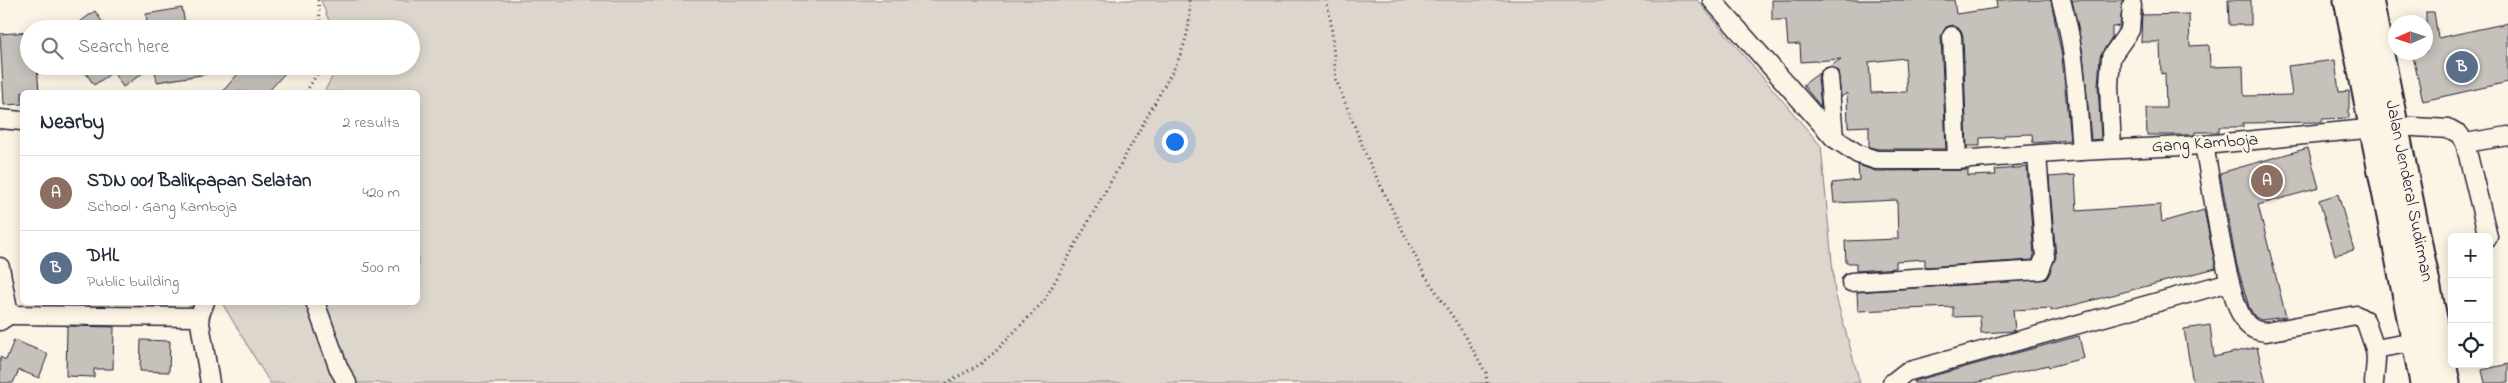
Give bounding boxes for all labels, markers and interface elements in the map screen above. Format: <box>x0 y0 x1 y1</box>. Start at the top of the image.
north arrow <box>2388 15 2433 60</box>
search box <box>20 20 420 75</box>
icon: search <box>38 34 66 62</box>
text: Search here <box>78 34 169 61</box>
pin: B <box>2446 48 2478 86</box>
street label: Jalan Jenderal Sudirman <box>2377 98 2439 284</box>
text: Nearby <box>40 108 104 138</box>
text: 2 results <box>342 111 400 135</box>
street label: Gang Kamboja <box>2151 127 2259 162</box>
your location <box>1162 129 1188 155</box>
pin: A <box>2251 162 2283 200</box>
text: SDN 001 Balikpapan Selatan <box>87 168 311 195</box>
text: A <box>51 181 61 205</box>
text: 420 m <box>362 181 400 205</box>
text: School · Gang Kamboja <box>87 195 237 219</box>
map controls <box>2448 233 2493 368</box>
button: + <box>2448 233 2493 278</box>
text: DHL <box>87 243 119 270</box>
text: B <box>51 256 61 280</box>
text: 500 m <box>361 256 400 280</box>
text: Public building <box>87 270 179 294</box>
button: − <box>2448 278 2493 323</box>
button: locate <box>2448 323 2493 368</box>

